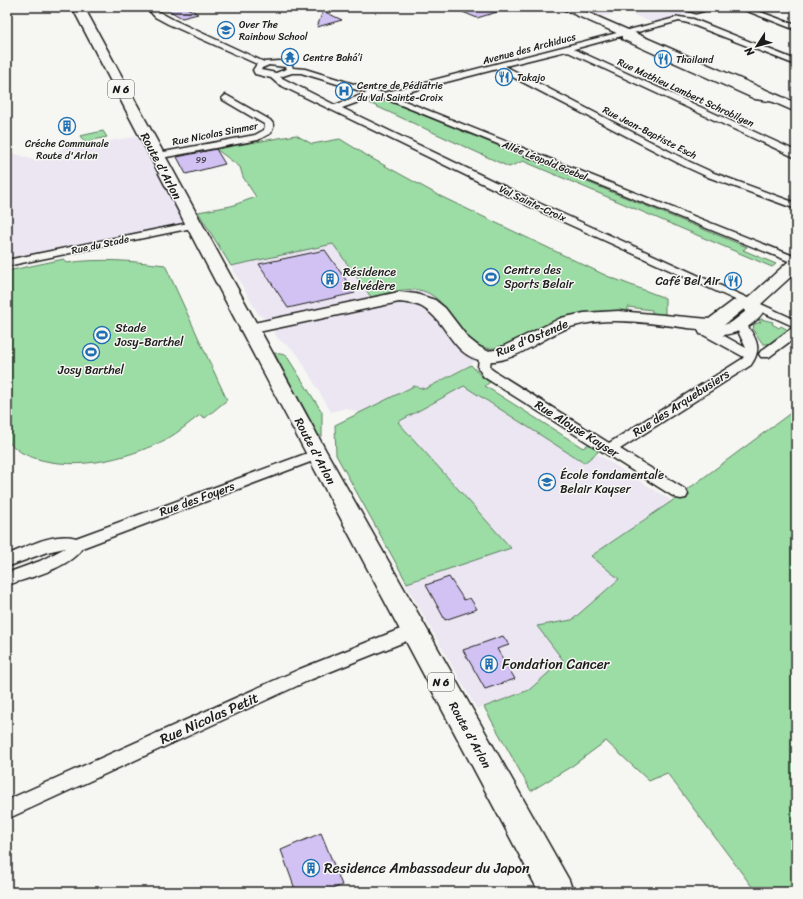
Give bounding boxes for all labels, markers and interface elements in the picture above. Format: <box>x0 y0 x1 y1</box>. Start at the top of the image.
place label: Over The Rainbow School <box>239 16 308 46</box>
school or university icon: Over The Rainbow School <box>216 20 236 40</box>
north arrow <box>737 26 777 66</box>
street label: Avenue des Archiducs <box>480 28 578 70</box>
text: N <box>739 43 760 61</box>
temple icon: Centre Bahá’i <box>280 47 300 67</box>
place label: Centre Bahá’i <box>303 49 364 67</box>
restaurant icon: Thailand <box>653 49 673 69</box>
place label: Thailand <box>676 51 714 69</box>
street label: Rue Mathieu Lambert Schrobilgen <box>614 53 757 133</box>
restaurant icon: Takajo <box>494 67 514 87</box>
place label: Takajo <box>517 69 545 87</box>
place label: Centre de Pédiatrie du Val Sainte-Croix <box>357 77 444 107</box>
road number: N 6 <box>108 80 134 98</box>
hospital icon: Centre de Pédiatrie du Val Sainte-Croix <box>334 81 354 101</box>
street label: Rue Jean-Baptiste Esch <box>599 101 700 164</box>
building icon: Créche Communale Route d'Arlon <box>57 116 77 136</box>
street label: Rue Nicolas Simmer <box>171 117 261 151</box>
street label: Route d'Arlon <box>134 128 188 204</box>
place label: Créche Communale Route d'Arlon <box>25 135 109 165</box>
street label: Allée Léopold Goebel <box>498 135 591 187</box>
house number: 99 <box>195 152 207 168</box>
street label: Val Sainte-Croix <box>496 180 570 228</box>
street label: Rue du Stade <box>70 230 131 260</box>
place label: Centre des Sports Belair <box>504 259 575 295</box>
place label: Résidence Belvédère <box>343 261 396 297</box>
sports icon: Centre des Sports Belair <box>481 267 501 287</box>
building icon: Résidence Belvédère <box>320 269 340 289</box>
place label: Café Bel Air <box>655 270 721 292</box>
restaurant icon: Café Bel Air <box>723 271 743 291</box>
street label: Rue d'Ostende <box>492 313 572 363</box>
place label: Stade Josy-Barthel <box>114 317 184 353</box>
sports icon: Stade Josy-Barthel <box>92 325 112 345</box>
sports icon: Josy Barthel <box>81 342 101 362</box>
place label: Josy Barthel <box>57 359 125 381</box>
street label: Rue des Arquebusiers <box>628 363 735 443</box>
street label: Rue Aloyse Kayser <box>530 394 625 464</box>
street label: Route d'Arlon <box>288 413 342 489</box>
place label: École fondamentale Belair Kayser <box>560 464 664 500</box>
school or university icon: École fondamentale Belair Kayser <box>537 472 557 492</box>
street label: Rue des Foyers <box>156 475 238 523</box>
place label: Fondation Cancer <box>502 652 611 677</box>
building icon: Fondation Cancer <box>479 654 499 674</box>
road number: N 6 <box>428 673 454 691</box>
street label: Rue Nicolas Petit <box>156 685 263 752</box>
street label: Route d'Arlon <box>443 697 498 773</box>
place label: Residence Ambassadeur du Japon <box>324 856 530 881</box>
building icon: Residence Ambassadeur du Japon <box>301 858 321 878</box>

